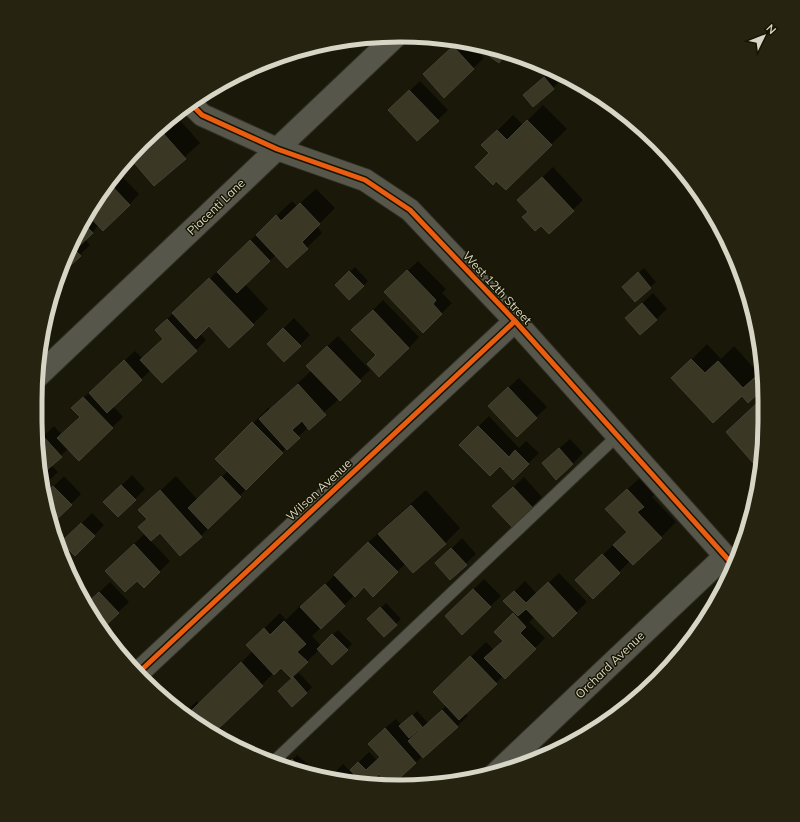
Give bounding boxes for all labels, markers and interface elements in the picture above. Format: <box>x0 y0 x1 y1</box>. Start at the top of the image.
north arrow <box>744 16 784 56</box>
text: N <box>763 21 779 37</box>
street label: Piacenti Lane <box>184 175 248 238</box>
street label: West 12th Street <box>460 248 535 327</box>
street label: Wilson Avenue <box>283 456 354 524</box>
street label: Orchard Avenue <box>572 628 647 701</box>

